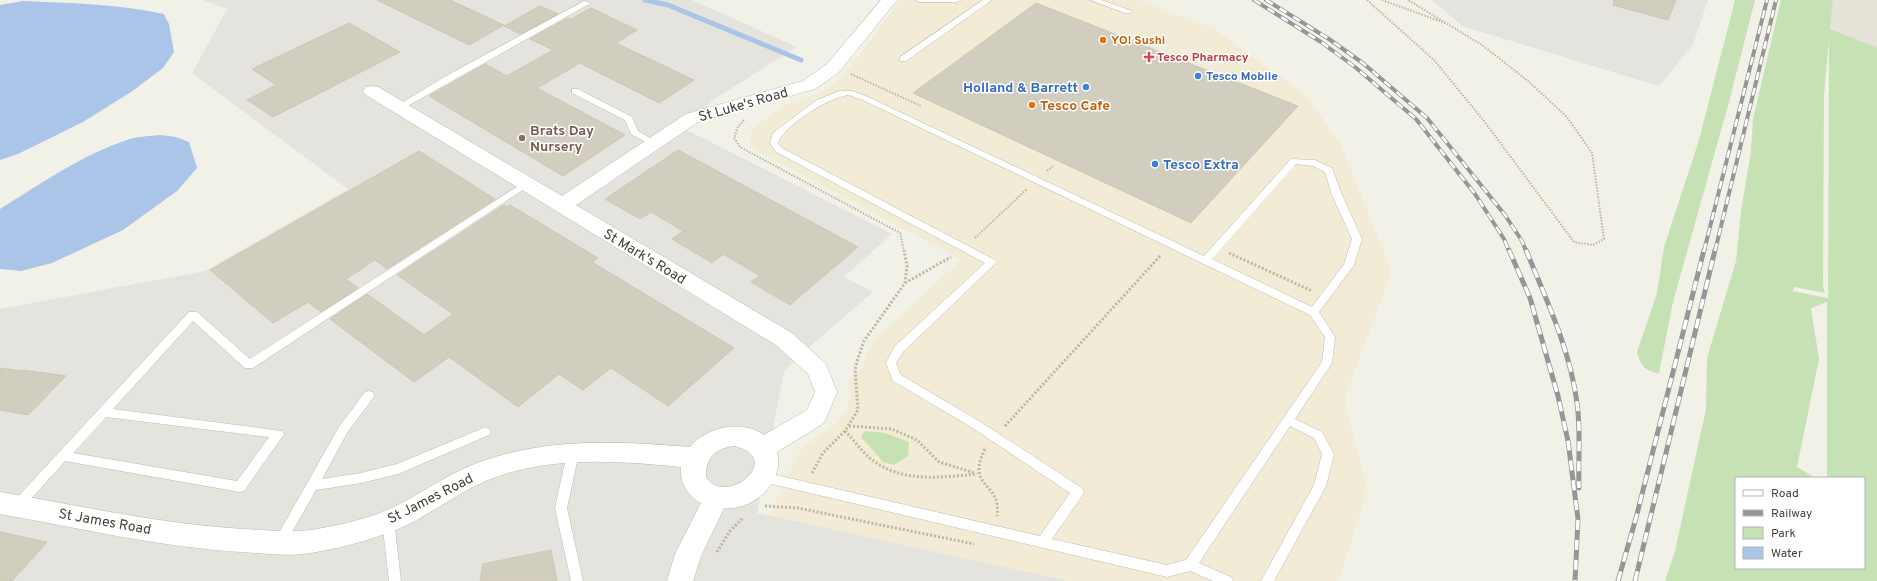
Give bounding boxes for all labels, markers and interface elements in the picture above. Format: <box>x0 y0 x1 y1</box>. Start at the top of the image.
place label: YO! Sushi <box>1111 33 1165 49</box>
marker: YO! Sushi <box>1098 35 1108 45</box>
place label: Tesco Pharmacy <box>1157 50 1249 66</box>
marker: Tesco Pharmacy <box>1144 52 1154 62</box>
place label: Tesco Mobile <box>1206 69 1278 85</box>
marker: Tesco Mobile <box>1193 71 1203 81</box>
place label: Holland & Barrett <box>963 80 1078 97</box>
marker: Holland & Barrett <box>1081 82 1091 92</box>
street label: St Luke's Road <box>697 85 790 126</box>
place label: Tesco Cafe <box>1040 98 1110 115</box>
marker: Tesco Cafe <box>1027 100 1037 110</box>
place label: Brats Day Nursery <box>530 123 594 156</box>
marker: Brats Day Nursery <box>517 133 527 143</box>
place label: Tesco Extra <box>1163 157 1239 174</box>
marker: Tesco Extra <box>1150 159 1160 169</box>
street label: St Mark's Road <box>600 226 689 289</box>
street label: St James Road <box>385 470 476 528</box>
legend <box>1735 477 1865 569</box>
text: Road <box>1771 486 1799 502</box>
street label: St James Road <box>57 506 152 539</box>
text: Railway <box>1771 506 1812 522</box>
text: Park <box>1771 526 1796 542</box>
text: Water <box>1771 546 1803 562</box>

